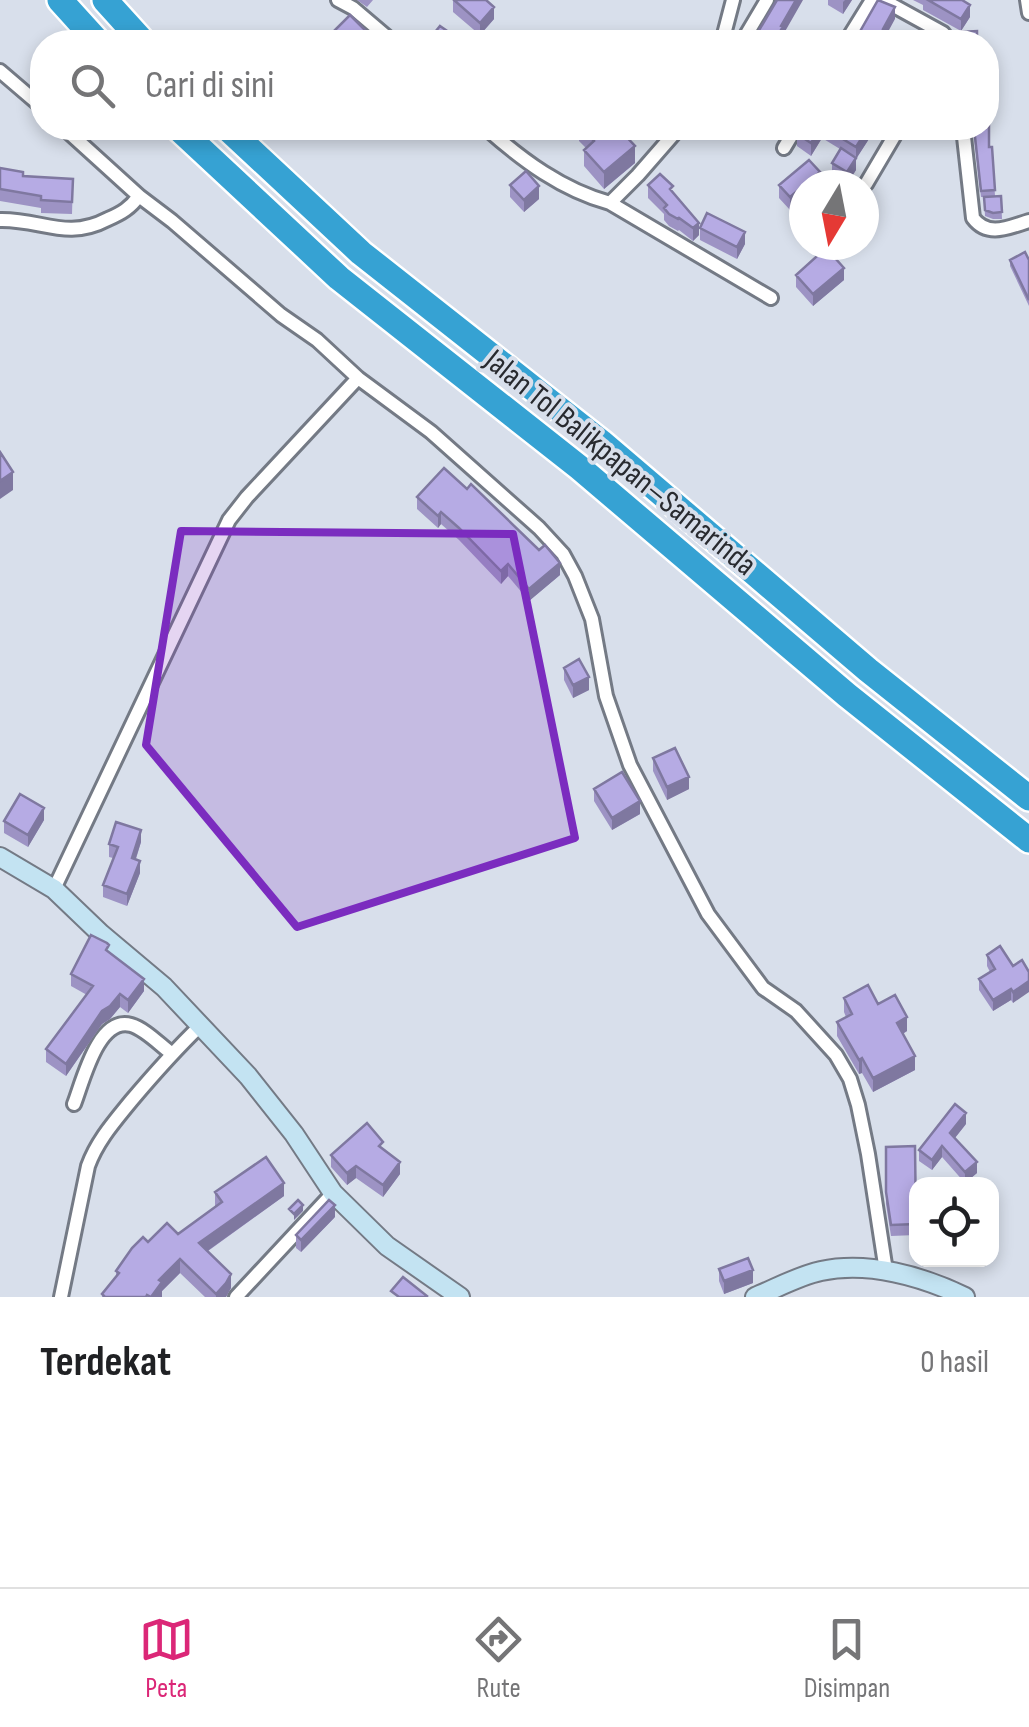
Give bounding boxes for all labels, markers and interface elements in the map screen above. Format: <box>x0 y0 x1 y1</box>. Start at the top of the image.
search box <box>30 30 999 140</box>
icon: search <box>65 58 120 113</box>
text: Cari di sini <box>145 63 274 108</box>
north arrow <box>789 170 879 260</box>
street label: Jalan Tol Balikpapan–Samarinda <box>475 341 764 585</box>
map controls <box>909 1177 999 1267</box>
button: locate <box>909 1177 999 1267</box>
text: Terdekat <box>40 1337 171 1388</box>
text: 0 hasil <box>920 1343 989 1382</box>
tab: Peta <box>139 1612 194 1705</box>
tab: Rute <box>471 1612 526 1705</box>
tab: Disimpan <box>804 1612 890 1705</box>

